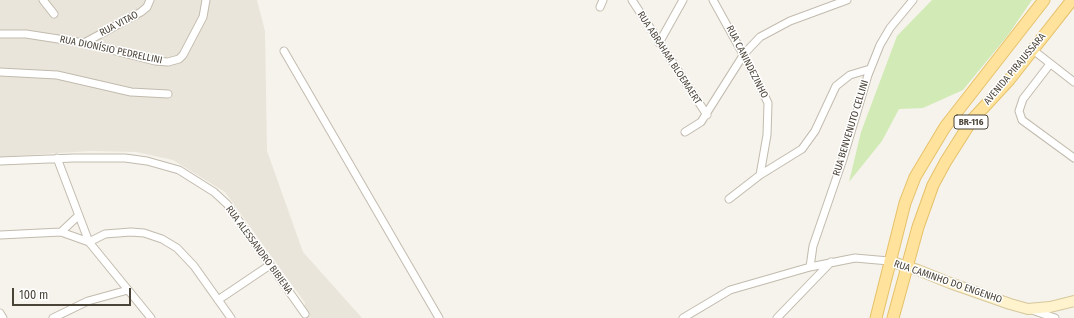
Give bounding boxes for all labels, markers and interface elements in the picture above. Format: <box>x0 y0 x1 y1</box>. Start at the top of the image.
street label: RUA VITAO <box>98 9 140 39</box>
street label: RUA ABRAHAM BLOEMAERT <box>634 9 704 107</box>
street label: RUA CANINDEZINHO <box>723 24 771 100</box>
street label: AVENIDA PIRAJUSSARA <box>982 31 1048 107</box>
street label: RUA DIONÍSIO PEDRELLINI <box>59 33 163 67</box>
street label: RUA BENVENUTO CELLINI <box>831 79 871 177</box>
road number: BR-116 <box>954 115 988 129</box>
street label: RUA ALESSANDRO BIBIENA <box>223 204 295 296</box>
street label: RUA CAMINHO DO ENGENHO <box>892 258 1004 306</box>
scale bar <box>14 280 133 306</box>
text: 100 m <box>19 288 48 302</box>

